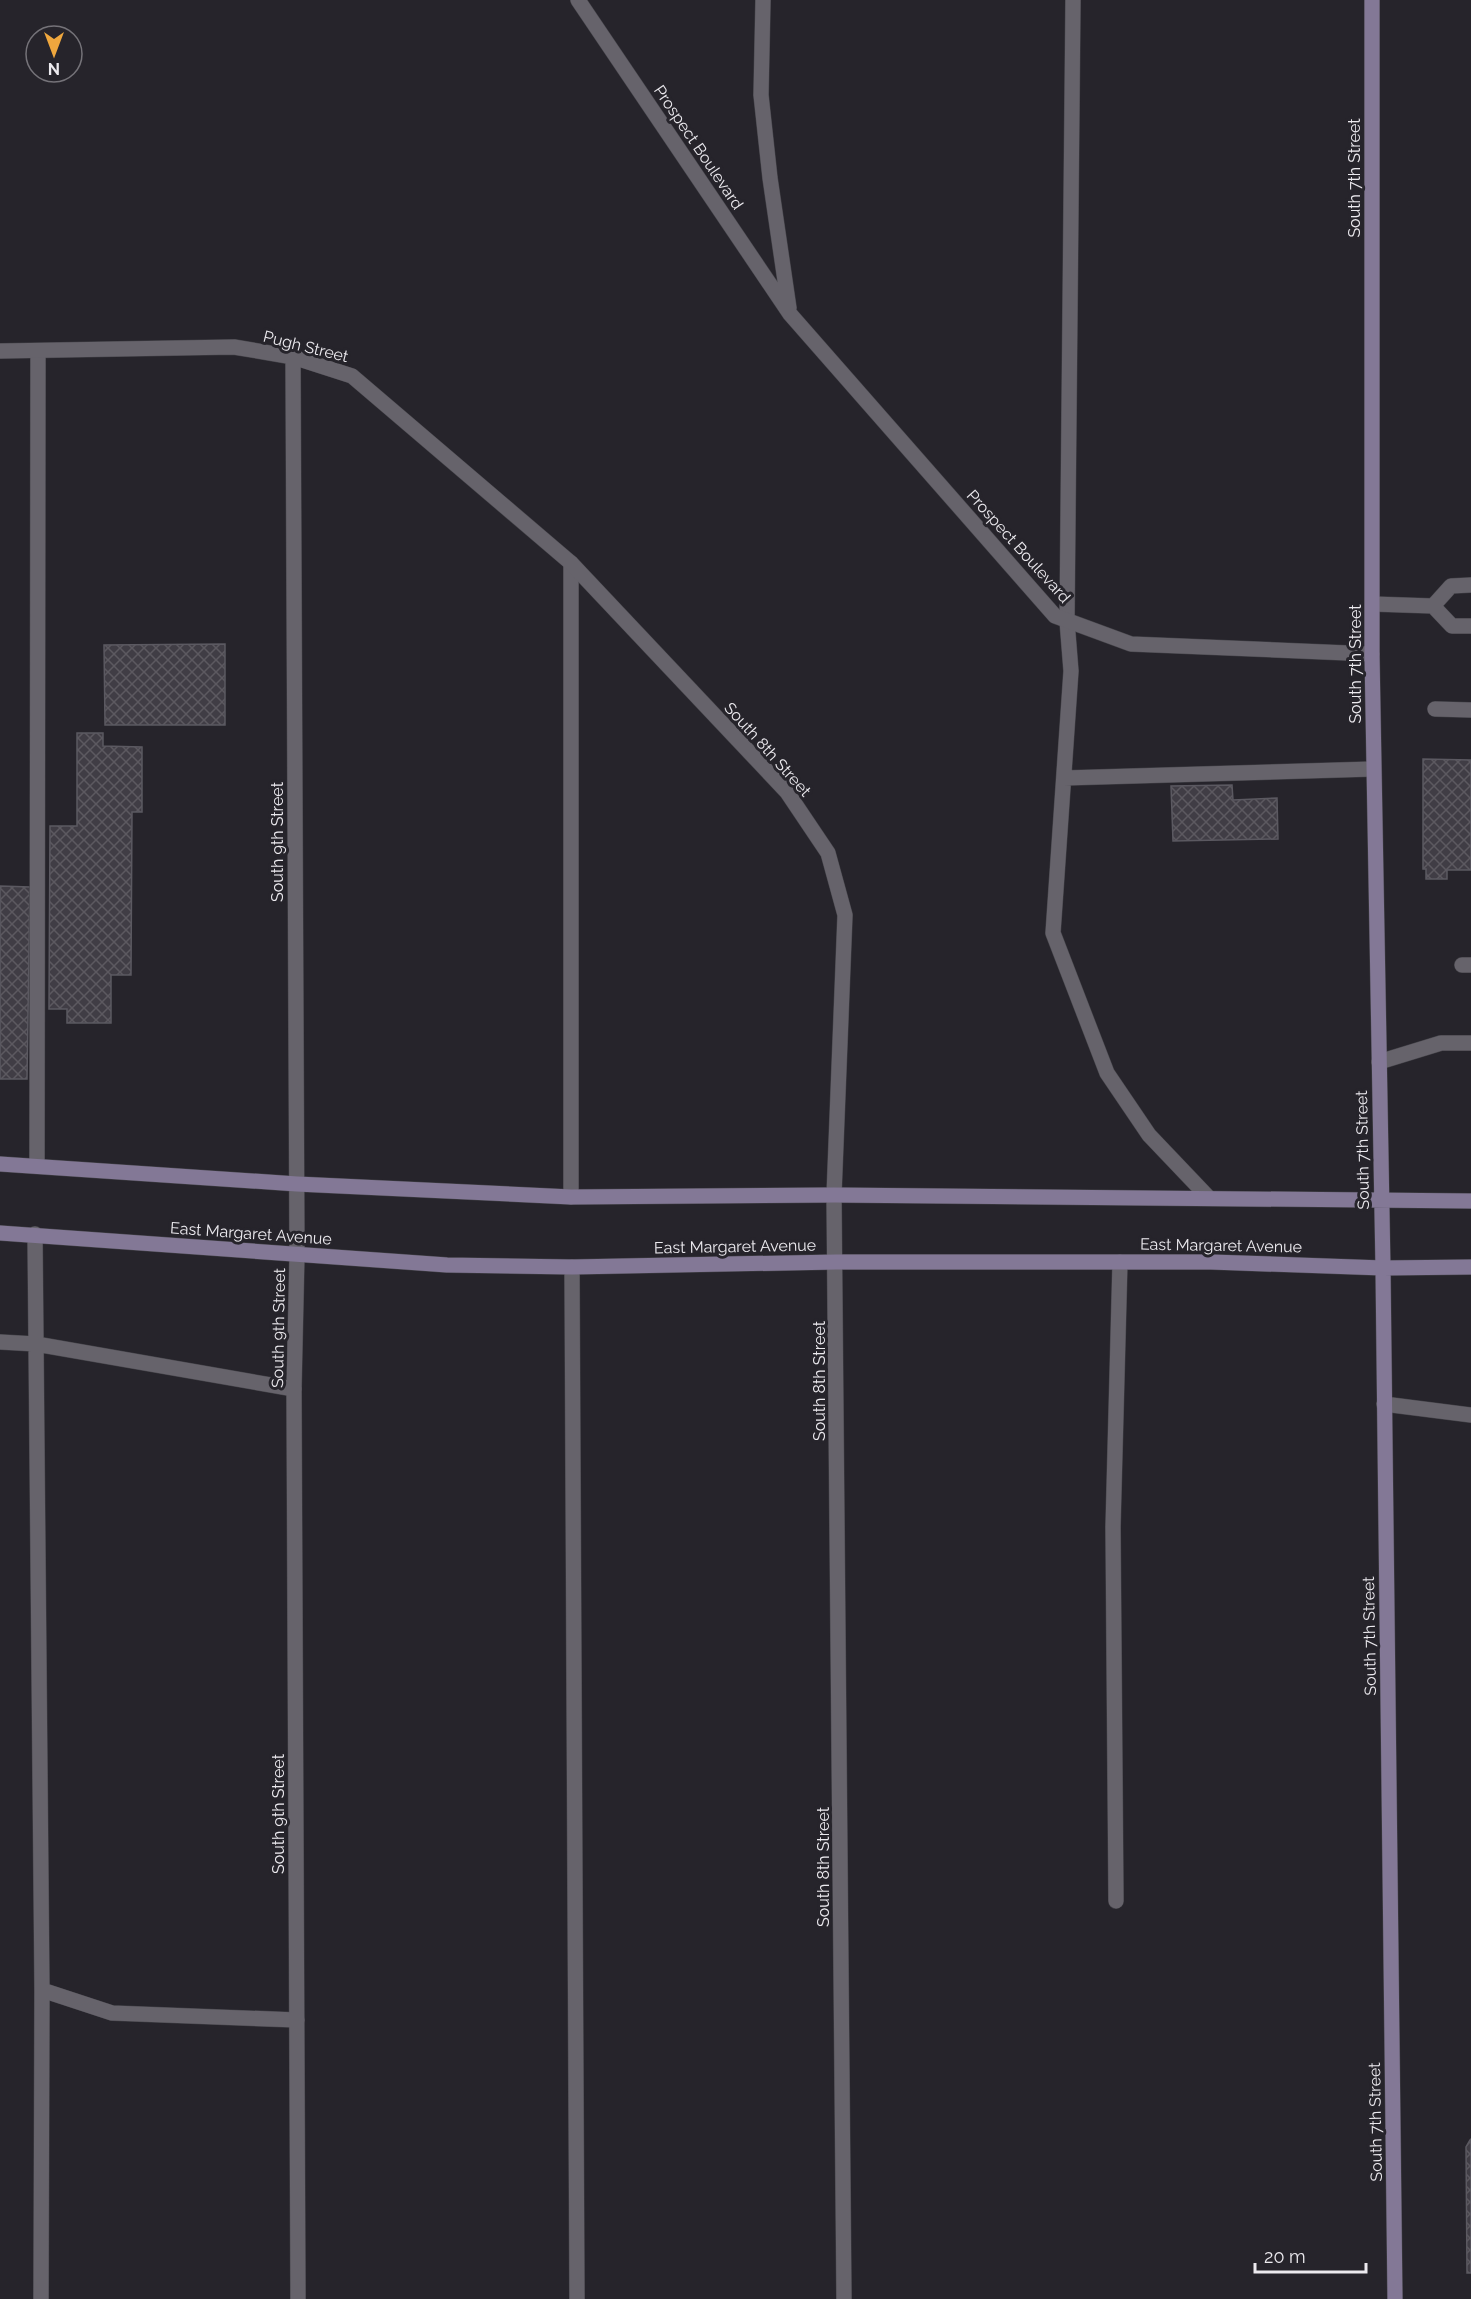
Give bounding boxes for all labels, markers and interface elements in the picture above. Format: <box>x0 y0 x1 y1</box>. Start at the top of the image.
north arrow <box>24 24 84 84</box>
text: N <box>48 59 60 78</box>
street label: Prospect Boulevard <box>650 82 747 213</box>
street label: South 7th Street <box>1345 118 1364 238</box>
street label: Pugh Street <box>261 327 351 366</box>
street label: Prospect Boulevard <box>963 486 1074 607</box>
street label: South 7th Street <box>1346 604 1365 724</box>
street label: South 8th Street <box>720 698 815 801</box>
street label: South 9th Street <box>268 781 287 902</box>
street label: South 7th Street <box>1352 1090 1373 1210</box>
street label: East Margaret Avenue <box>169 1218 332 1249</box>
street label: East Margaret Avenue <box>1140 1235 1302 1256</box>
street label: East Margaret Avenue <box>654 1236 816 1257</box>
street label: South 9th Street <box>268 1267 289 1388</box>
street label: South 8th Street <box>810 1320 829 1441</box>
street label: South 7th Street <box>1359 1576 1380 1696</box>
street label: South 9th Street <box>269 1753 288 1874</box>
street label: South 8th Street <box>814 1806 833 1927</box>
street label: South 7th Street <box>1365 2062 1386 2182</box>
scale bar <box>1255 2236 1366 2274</box>
text: 20 m <box>1264 2246 1306 2267</box>

